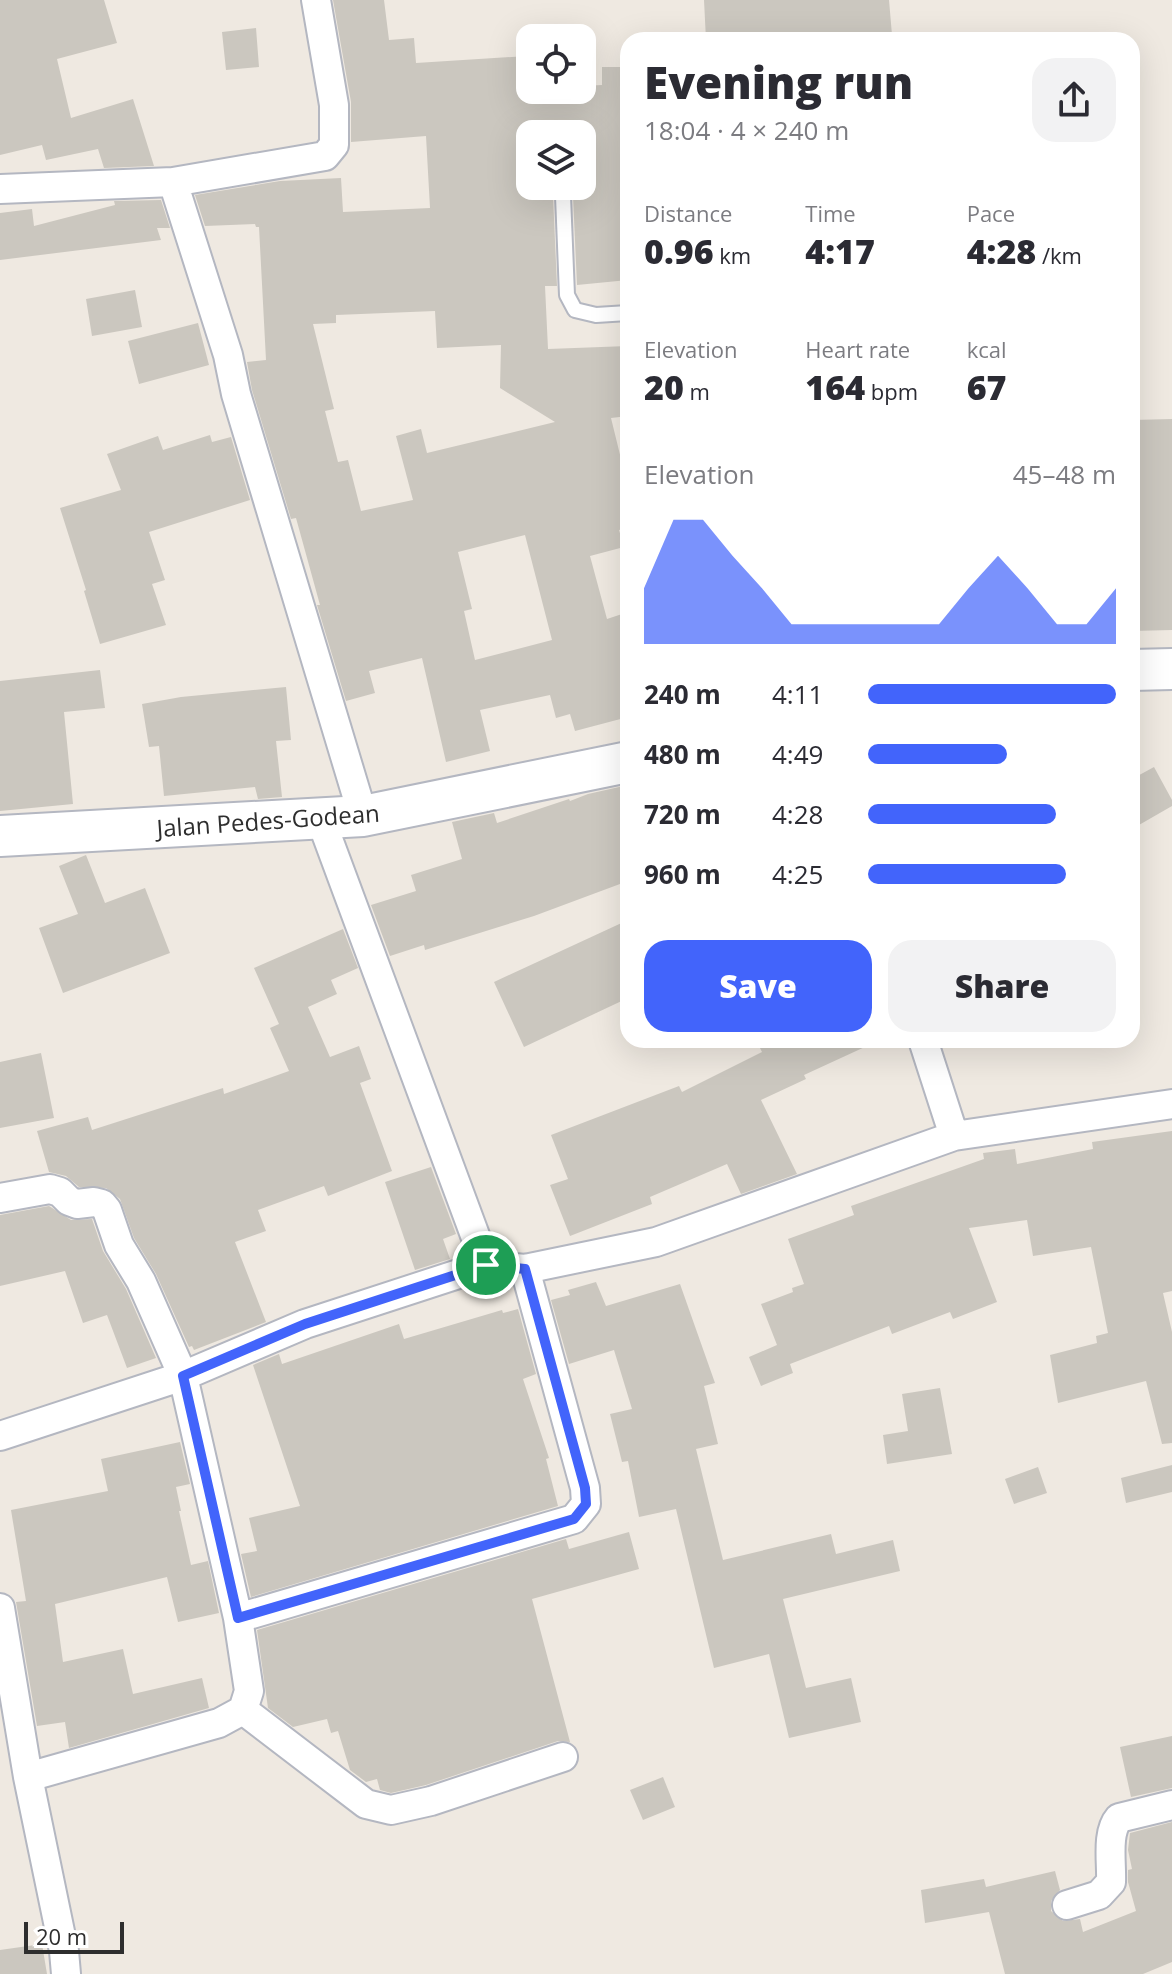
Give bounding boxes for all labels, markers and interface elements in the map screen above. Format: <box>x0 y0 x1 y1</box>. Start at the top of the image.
map controls <box>516 24 596 200</box>
button: locate <box>516 24 596 104</box>
text: Evening run <box>644 52 913 112</box>
button: share <box>1032 58 1116 142</box>
text: 18:04 · 4 × 240 m <box>644 112 849 148</box>
button: layers <box>516 120 596 200</box>
text: Distance <box>644 198 732 228</box>
text: Time <box>805 198 856 228</box>
text: Pace <box>967 198 1015 228</box>
text: 0.96 <box>644 228 714 274</box>
text: 4:17 <box>805 228 875 274</box>
text: 4:28 <box>967 228 1036 274</box>
text: km <box>714 240 751 270</box>
text: /km <box>1036 240 1082 270</box>
text: Elevation <box>644 334 737 364</box>
text: Heart rate <box>805 334 910 364</box>
text: kcal <box>967 334 1007 364</box>
text: 20 <box>644 364 684 410</box>
text: 164 <box>805 364 865 410</box>
text: 67 <box>967 364 1007 410</box>
text: m <box>684 376 710 406</box>
text: bpm <box>865 376 918 406</box>
text: Elevation <box>644 456 754 492</box>
text: 45–48 m <box>1013 456 1116 492</box>
text: 240 m <box>644 676 721 712</box>
text: 4:11 <box>772 676 823 712</box>
text: 480 m <box>644 736 721 772</box>
text: 4:49 <box>772 736 823 772</box>
street label: Jalan Pedes-Godean <box>153 796 381 844</box>
text: 720 m <box>644 796 721 832</box>
text: 4:28 <box>772 796 823 832</box>
text: 960 m <box>644 856 721 892</box>
text: 4:25 <box>772 856 823 892</box>
button: Save <box>644 940 872 1032</box>
button: Share <box>888 940 1116 1032</box>
pin <box>452 1231 520 1299</box>
icon: arrive <box>464 1243 508 1287</box>
scale bar <box>24 1918 124 1954</box>
text: 20 m <box>36 1921 87 1951</box>

